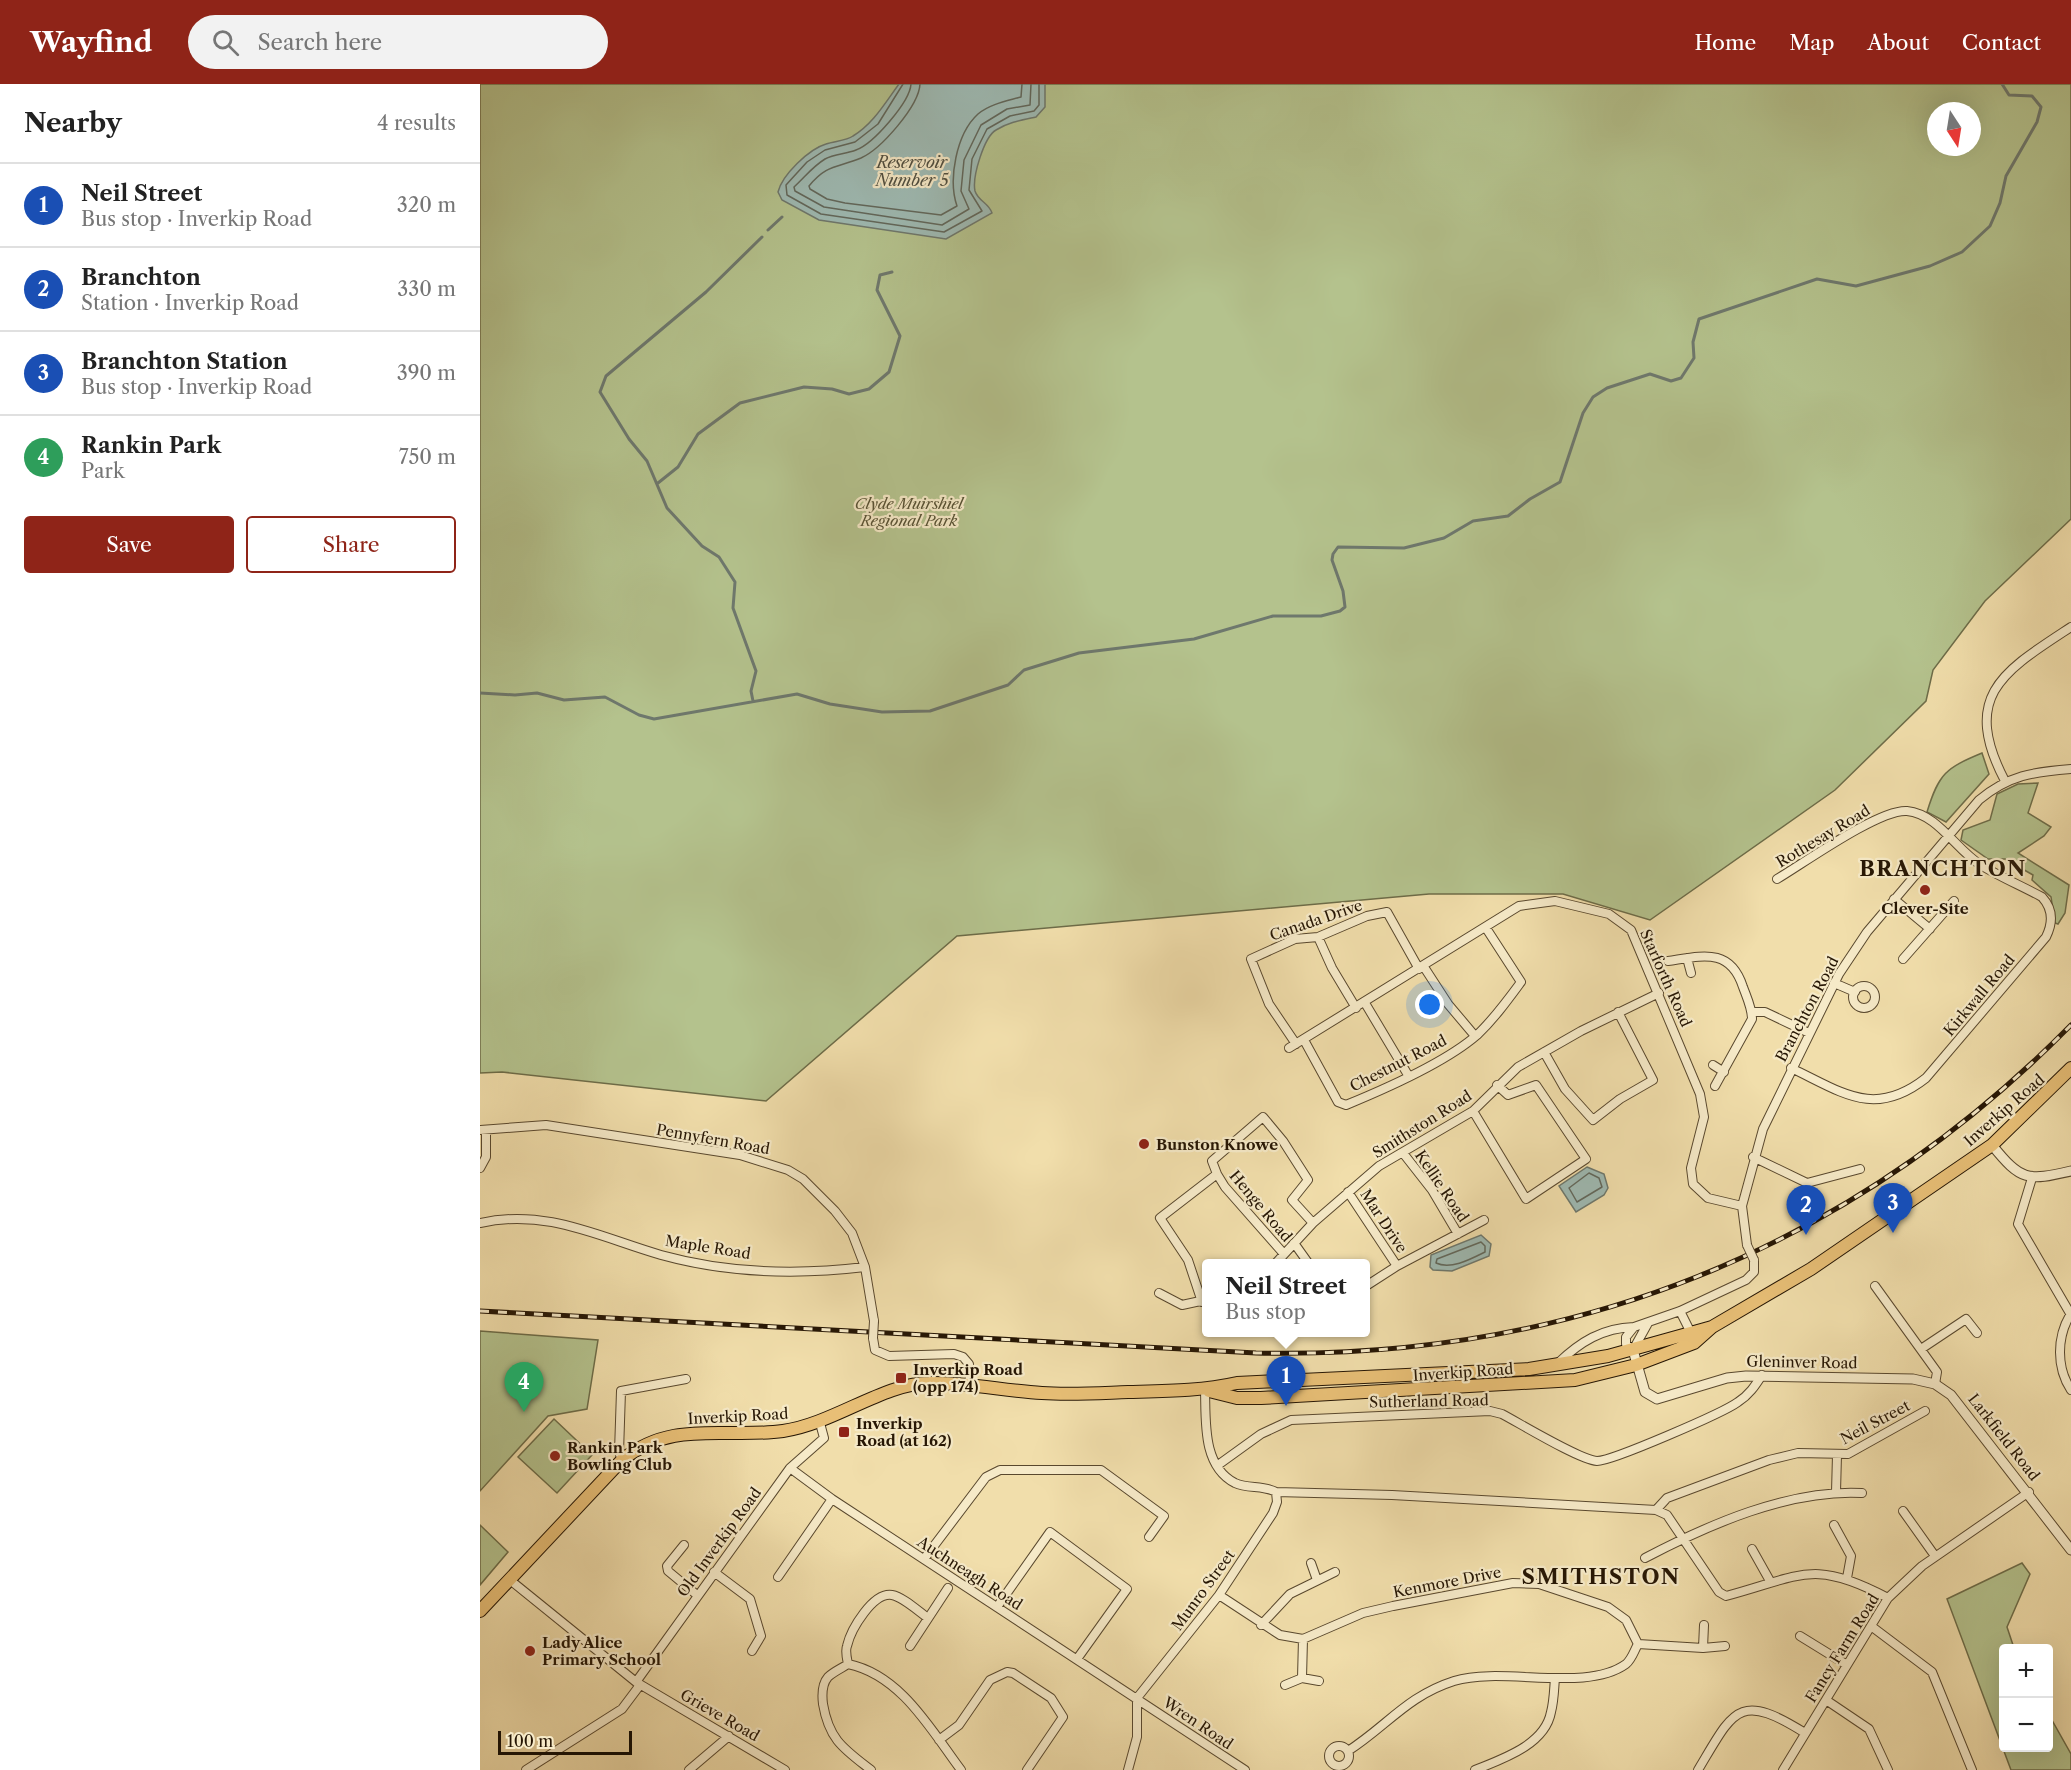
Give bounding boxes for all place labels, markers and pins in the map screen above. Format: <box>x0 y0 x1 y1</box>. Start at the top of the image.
marker: Clever-Site <box>1918 883 1932 897</box>
place label: Clever-Site <box>1881 899 1969 918</box>
place label: Bunston Knowe <box>1156 1135 1278 1154</box>
marker: Bunston Knowe <box>1137 1137 1151 1151</box>
pin: 3 <box>1874 1184 1912 1233</box>
pin: 2 <box>1786 1186 1826 1235</box>
pin: 1 <box>1266 1356 1306 1406</box>
place label: Inverkip Road (opp 174) <box>913 1360 1023 1396</box>
pin: 4 <box>504 1362 543 1412</box>
marker: Inverkip Road (opp 174) <box>894 1371 908 1385</box>
place label: Inverkip Road (at 162) <box>856 1414 952 1450</box>
marker: Inverkip Road (at 162) <box>837 1425 851 1439</box>
place label: Rankin Park Bowling Club <box>567 1438 672 1474</box>
marker: Rankin Park Bowling Club <box>548 1449 562 1463</box>
place label: Lady Alice Primary School <box>542 1633 661 1669</box>
marker: Lady Alice Primary School <box>523 1644 537 1658</box>

